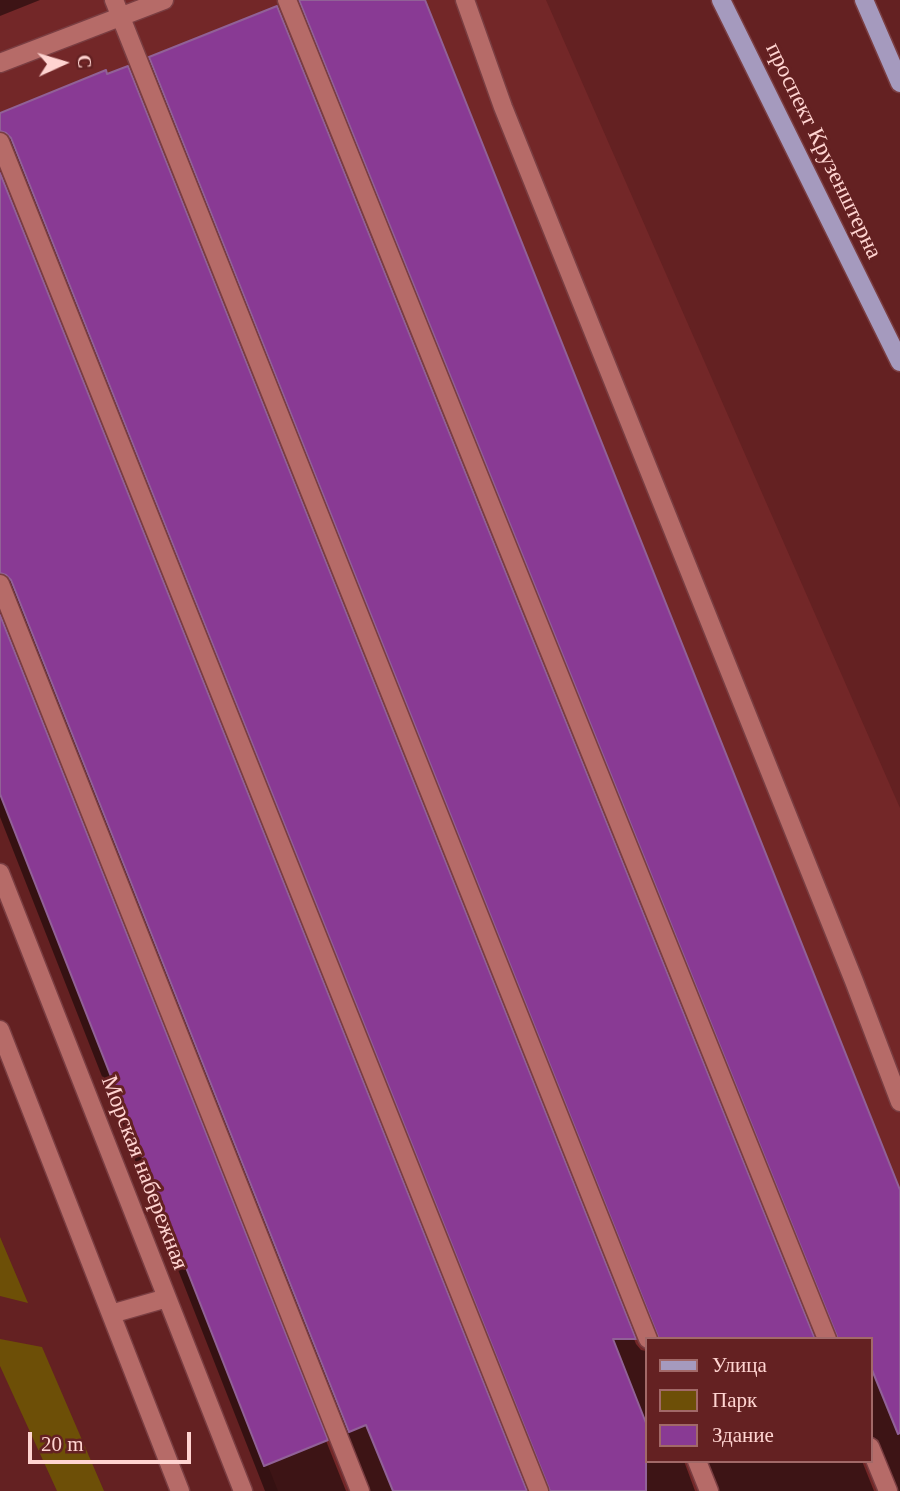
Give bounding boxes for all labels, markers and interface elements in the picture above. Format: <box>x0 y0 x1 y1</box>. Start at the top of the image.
north arrow <box>28 28 98 98</box>
street label: проспект Крузенштерна <box>759 38 887 264</box>
text: С <box>73 54 95 69</box>
street label: Морская набережная <box>94 1072 194 1274</box>
legend <box>645 1337 872 1463</box>
text: Улица <box>712 1353 767 1377</box>
text: Парк <box>712 1388 757 1412</box>
scale bar <box>32 1418 194 1462</box>
text: Здание <box>712 1423 774 1447</box>
text: 20 m <box>41 1432 84 1456</box>

